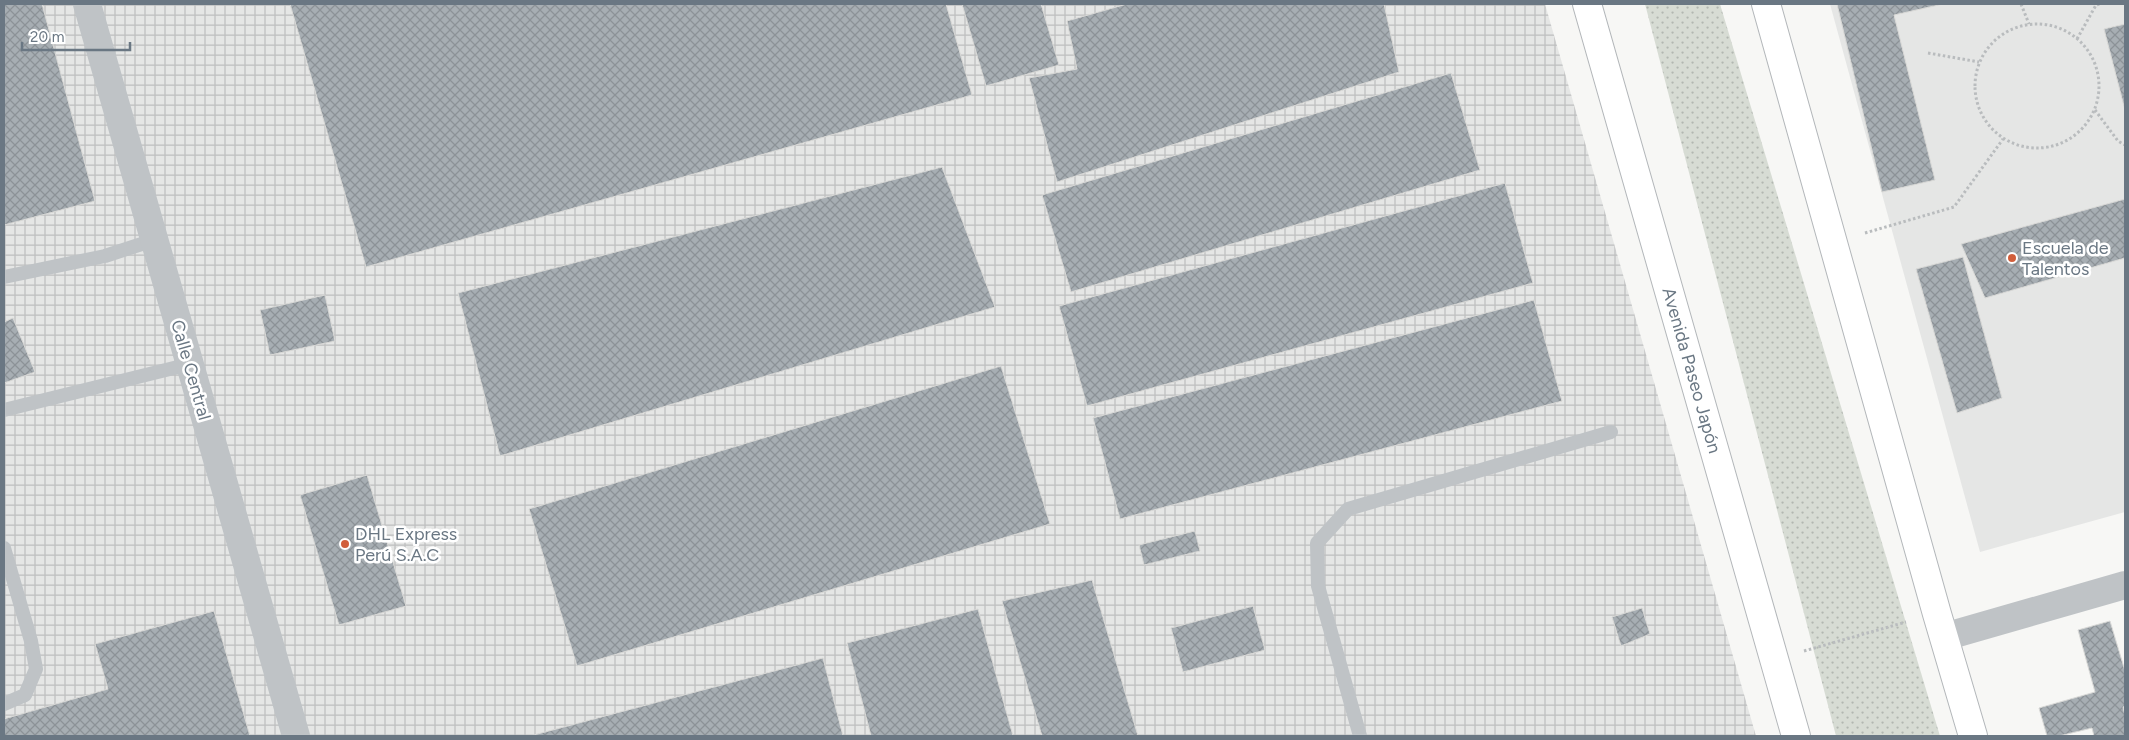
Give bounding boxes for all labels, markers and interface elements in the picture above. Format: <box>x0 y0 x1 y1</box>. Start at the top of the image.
scale bar <box>22 20 130 52</box>
text: 20 m <box>30 28 64 46</box>
place label: Escuela de Talentos <box>2022 237 2109 280</box>
marker: Escuela de Talentos <box>2006 252 2018 264</box>
street label: Avenida Paseo Japón <box>1657 285 1726 456</box>
street label: Calle Central <box>166 317 216 423</box>
place label: DHL Express Perú S.A.C <box>355 523 457 566</box>
marker: DHL Express Perú S.A.C <box>339 538 351 550</box>

